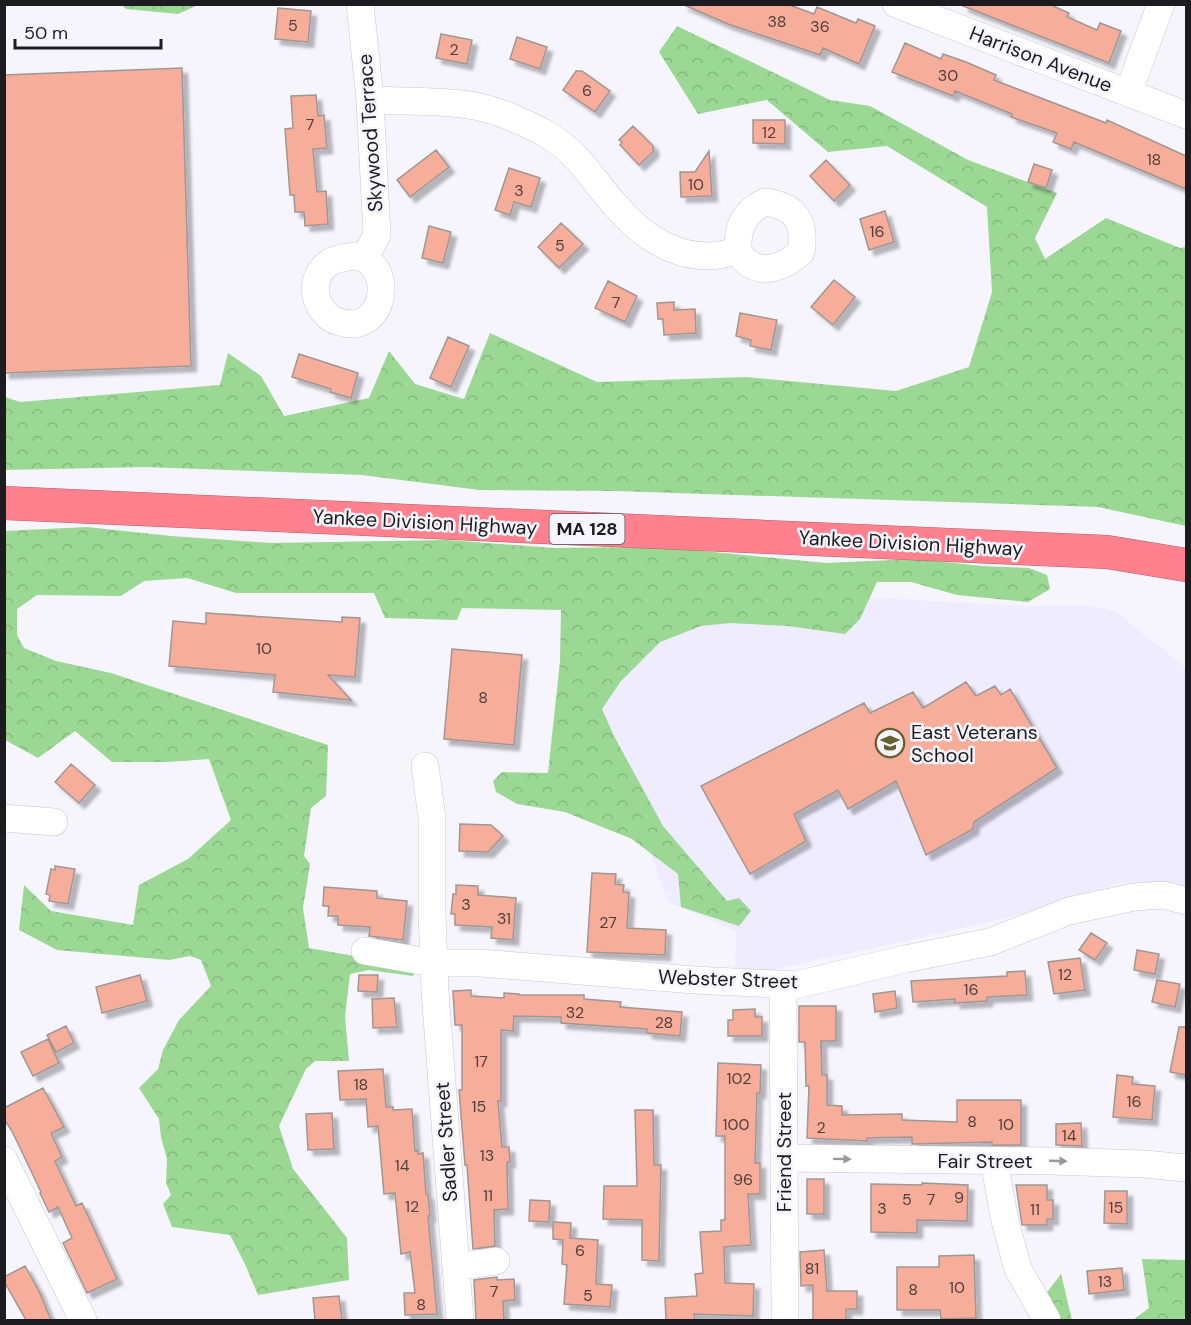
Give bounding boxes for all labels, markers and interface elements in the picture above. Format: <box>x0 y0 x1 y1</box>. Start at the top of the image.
house number: 38 <box>767 11 787 32</box>
scale bar <box>15 12 160 50</box>
house number: 5 <box>288 15 298 36</box>
house number: 36 <box>810 16 830 37</box>
street label: Harrison Avenue <box>966 20 1116 98</box>
text: 50 m <box>24 21 68 45</box>
house number: 2 <box>449 39 459 60</box>
street label: Skywood Terrace <box>352 53 388 213</box>
house number: 30 <box>938 65 958 86</box>
house number: 6 <box>582 80 592 101</box>
house number: 7 <box>306 114 314 135</box>
house number: 12 <box>762 122 776 143</box>
house number: 18 <box>1147 149 1161 170</box>
house number: 10 <box>688 174 704 195</box>
house number: 3 <box>514 180 524 201</box>
house number: 16 <box>869 221 885 242</box>
house number: 5 <box>555 235 565 256</box>
house number: 7 <box>612 292 620 313</box>
street label: Yankee Division Highway <box>312 503 538 541</box>
road number: MA 128 <box>550 514 624 544</box>
street label: Yankee Division Highway <box>798 524 1024 562</box>
house number: 10 <box>256 638 272 659</box>
house number: 8 <box>478 687 488 708</box>
place label: East Veterans School <box>911 719 1038 768</box>
school or university icon: East Veterans School <box>874 727 906 759</box>
house number: 3 <box>461 894 471 915</box>
house number: 31 <box>497 908 511 929</box>
house number: 27 <box>599 912 617 933</box>
street label: Webster Street <box>658 964 799 994</box>
house number: 12 <box>1058 964 1072 985</box>
house number: 16 <box>963 979 979 1000</box>
house number: 32 <box>566 1002 584 1023</box>
house number: 28 <box>655 1012 673 1033</box>
house number: 17 <box>474 1051 488 1072</box>
house number: 102 <box>727 1068 752 1089</box>
house number: 18 <box>354 1074 368 1095</box>
street label: Sadler Street <box>429 1081 463 1203</box>
house number: 16 <box>1126 1091 1142 1112</box>
street label: Friend Street <box>771 1092 797 1212</box>
house number: 15 <box>472 1096 486 1117</box>
house number: 8 <box>967 1111 977 1132</box>
house number: 100 <box>723 1114 749 1135</box>
house number: 10 <box>998 1114 1014 1135</box>
house number: 2 <box>816 1117 826 1138</box>
house number: 14 <box>1062 1125 1077 1146</box>
house number: 13 <box>480 1145 494 1166</box>
street label: Fair Street <box>937 1148 1033 1174</box>
one-way arrow <box>833 1154 852 1164</box>
house number: 14 <box>395 1155 410 1176</box>
one-way arrow <box>1049 1157 1068 1166</box>
house number: 96 <box>733 1169 753 1190</box>
house number: 11 <box>483 1185 493 1206</box>
house number: 9 <box>954 1187 964 1208</box>
house number: 5 <box>902 1189 912 1210</box>
house number: 7 <box>927 1189 935 1210</box>
house number: 12 <box>405 1196 419 1217</box>
house number: 15 <box>1109 1197 1123 1218</box>
house number: 3 <box>877 1198 887 1219</box>
house number: 11 <box>1030 1199 1040 1220</box>
house number: 6 <box>575 1240 585 1261</box>
house number: 81 <box>805 1258 819 1279</box>
house number: 13 <box>1098 1271 1112 1292</box>
house number: 10 <box>949 1277 965 1298</box>
house number: 8 <box>908 1279 918 1300</box>
house number: 7 <box>490 1281 498 1302</box>
house number: 5 <box>583 1285 593 1306</box>
house number: 8 <box>416 1294 426 1315</box>

